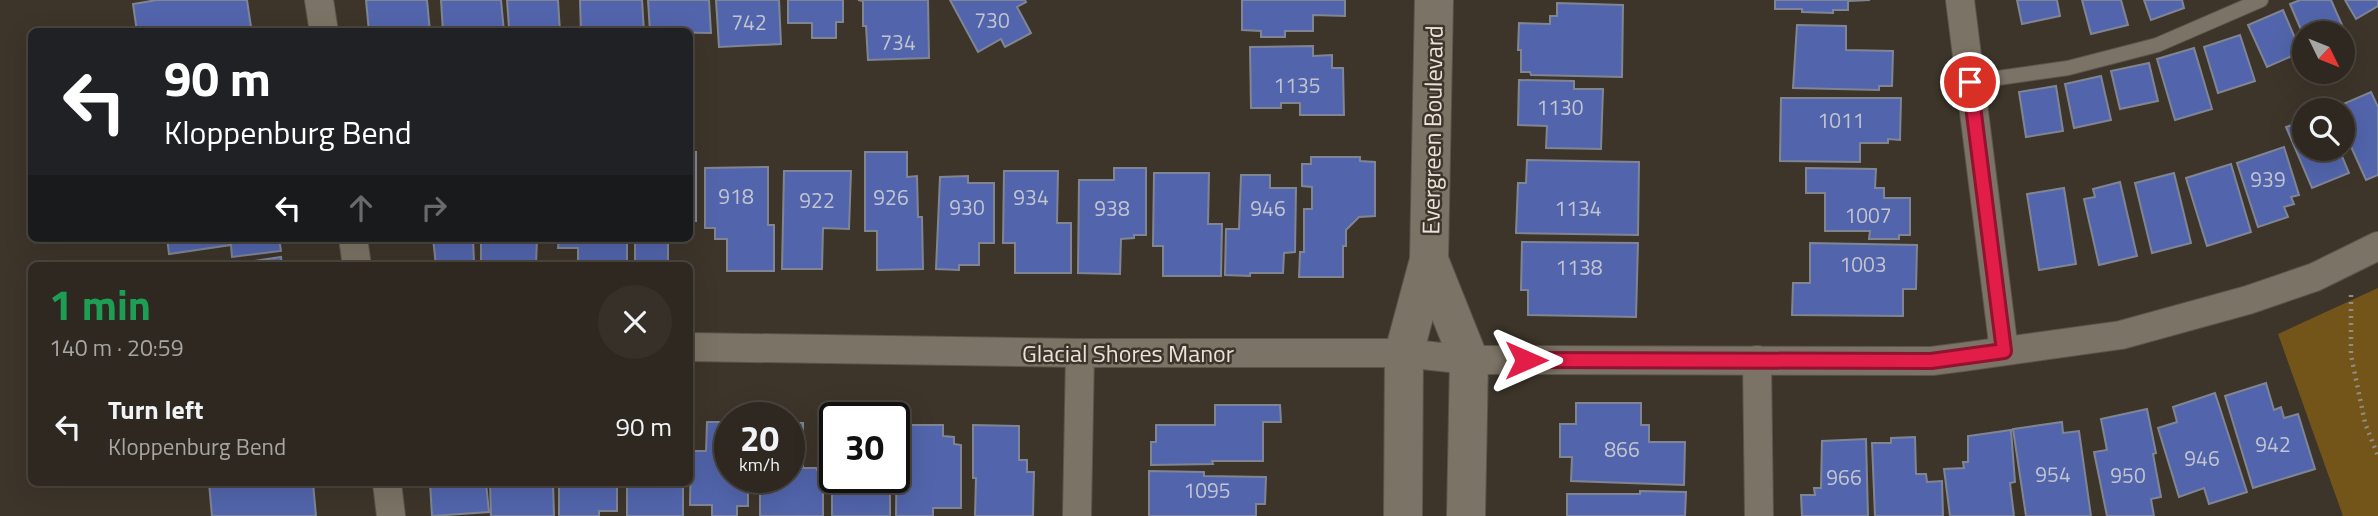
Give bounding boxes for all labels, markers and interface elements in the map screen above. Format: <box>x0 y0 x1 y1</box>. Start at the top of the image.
house number: 730 <box>974 4 1010 36</box>
house number: 742 <box>731 6 767 38</box>
north arrow <box>2292 21 2356 84</box>
map controls <box>2292 21 2355 161</box>
street label: Evergreen Boulevard <box>1412 25 1452 235</box>
house number: 734 <box>880 26 916 58</box>
text: 90 m <box>164 40 271 115</box>
pin <box>1940 52 2000 112</box>
icon: left <box>49 56 140 147</box>
icon: arrive <box>1951 63 1989 101</box>
house number: 1135 <box>1273 69 1321 101</box>
house number: 1130 <box>1536 91 1584 123</box>
button: search <box>2292 98 2355 161</box>
house number: 1011 <box>1817 104 1865 136</box>
text: Kloppenburg Bend <box>164 108 412 156</box>
house number: 939 <box>2250 163 2286 195</box>
house number: 918 <box>718 180 754 212</box>
house number: 926 <box>873 181 909 213</box>
house number: 934 <box>1013 181 1049 213</box>
house number: 922 <box>799 184 835 216</box>
icon: left <box>269 189 307 227</box>
icon: ahead <box>342 189 380 227</box>
icon: right <box>415 189 453 227</box>
house number: 930 <box>949 191 985 223</box>
house number: 938 <box>1094 192 1130 224</box>
house number: 946 <box>1250 192 1286 224</box>
house number: 1134 <box>1554 192 1602 224</box>
house number: 1007 <box>1844 199 1892 231</box>
house number: 1003 <box>1839 248 1887 280</box>
house number: 1138 <box>1555 251 1603 283</box>
text: 1 min <box>49 272 151 336</box>
button: close <box>598 285 672 359</box>
position arrow <box>1489 323 1563 397</box>
text: 140 m · 20:59 <box>49 330 184 365</box>
street label: Glacial Shores Manor <box>1022 335 1234 371</box>
text: Turn left <box>108 390 203 429</box>
speed limit sign: 30 <box>819 402 910 493</box>
text: 90 m <box>615 407 672 446</box>
icon: left <box>49 408 87 446</box>
text: 20 <box>740 411 779 465</box>
house number: 942 <box>2255 428 2291 460</box>
text: Kloppenburg Bend <box>108 429 286 464</box>
house number: 866 <box>1604 433 1640 465</box>
house number: 946 <box>2184 442 2220 474</box>
text: km/h <box>739 451 780 478</box>
house number: 954 <box>2035 458 2071 490</box>
house number: 950 <box>2110 459 2146 491</box>
house number: 966 <box>1826 461 1862 493</box>
house number: 1095 <box>1183 474 1231 506</box>

